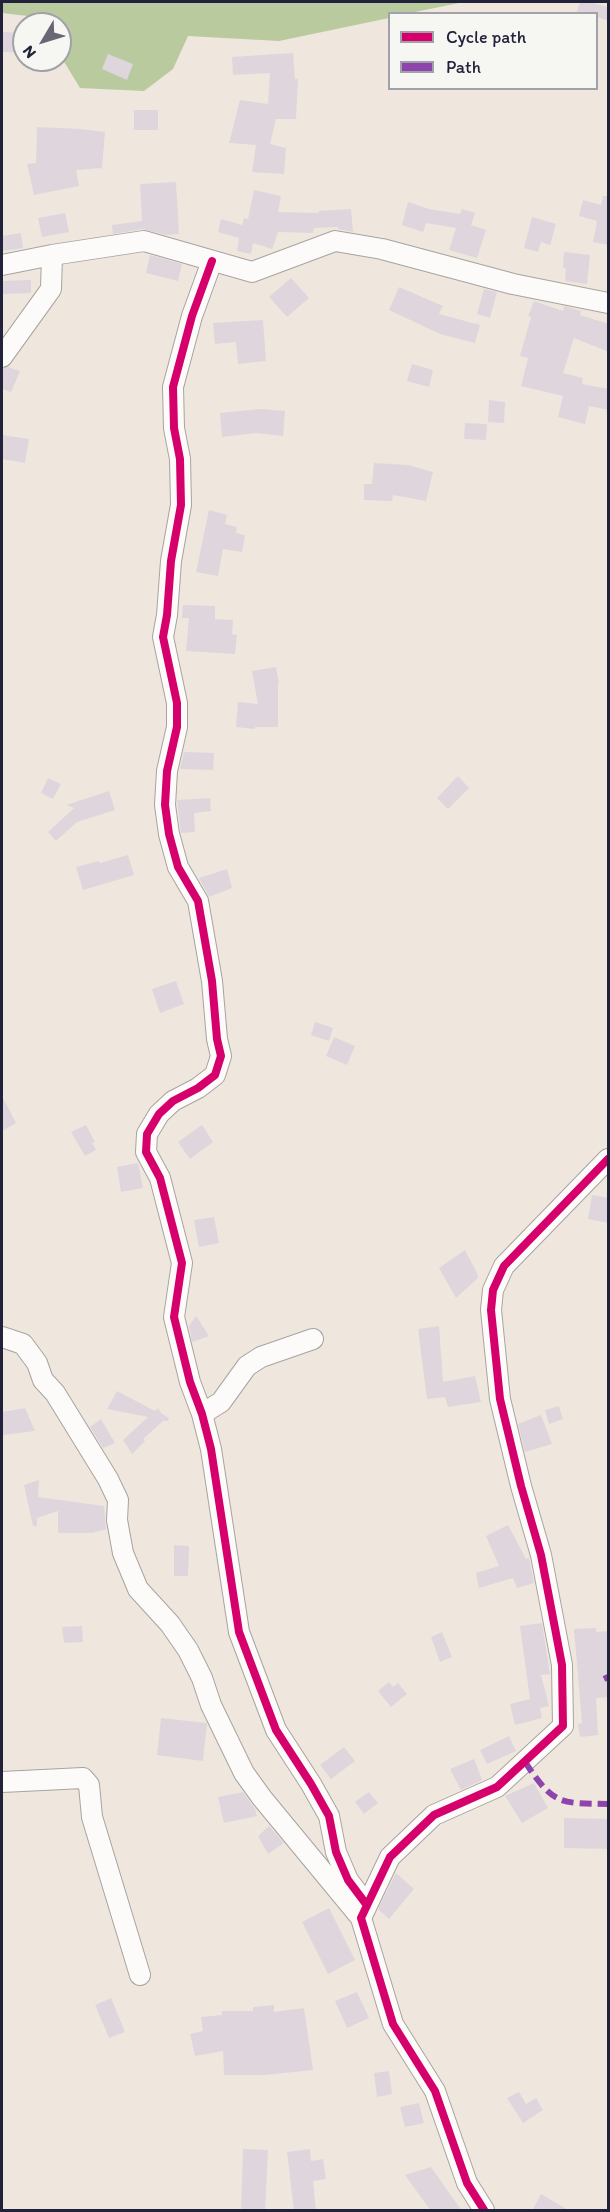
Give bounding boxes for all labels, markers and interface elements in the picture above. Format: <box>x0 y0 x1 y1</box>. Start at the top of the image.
north arrow <box>12 12 72 72</box>
legend <box>388 12 598 90</box>
text: Cycle path <box>446 26 526 48</box>
text: N <box>18 42 40 62</box>
text: Path <box>446 56 481 78</box>

